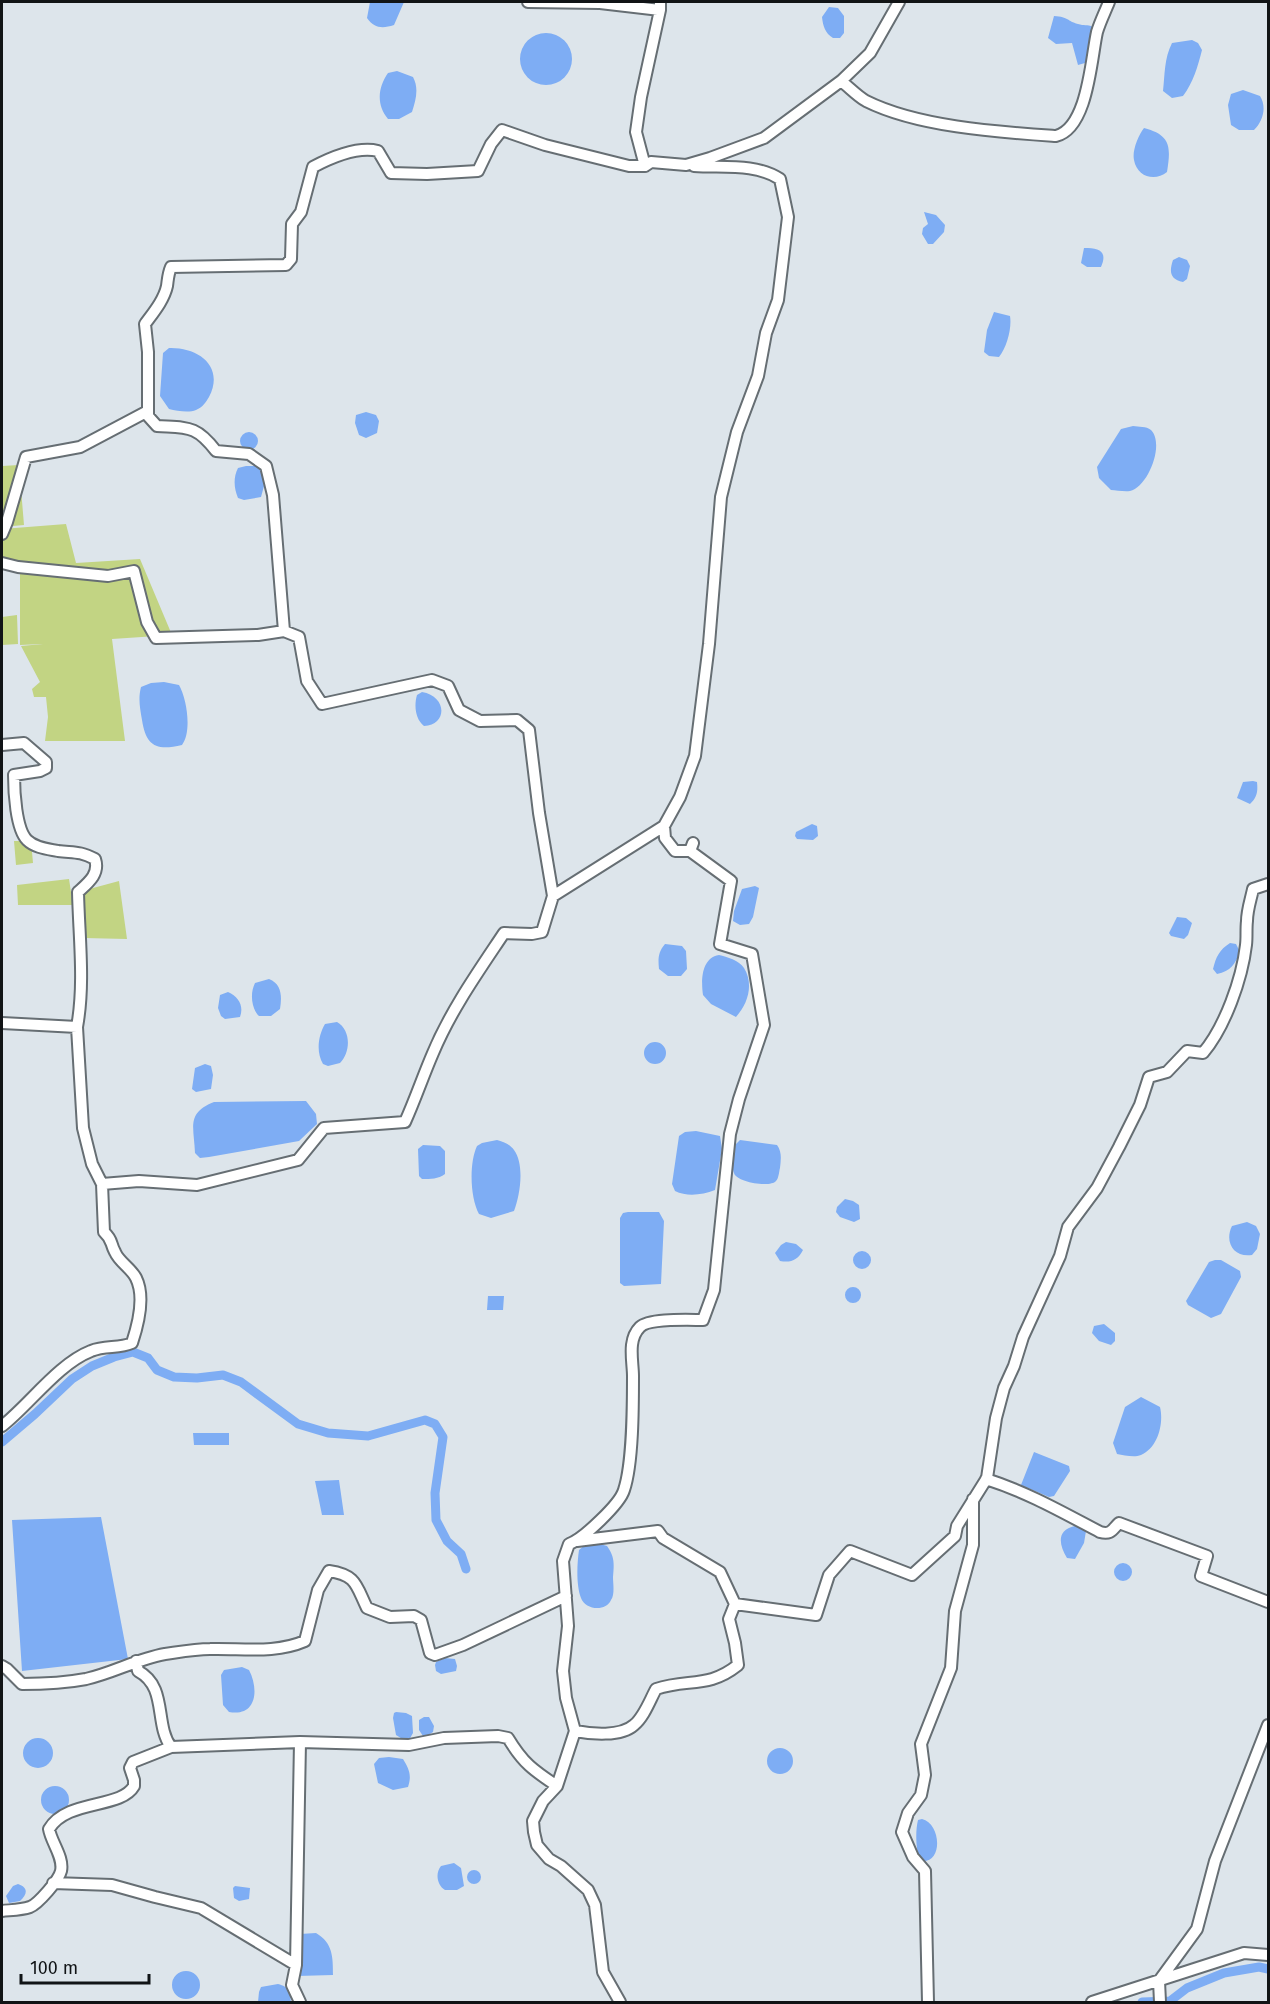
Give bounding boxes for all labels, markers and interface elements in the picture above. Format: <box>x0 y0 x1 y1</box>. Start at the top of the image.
scale bar <box>21 1947 148 1985</box>
text: 100 m <box>30 1957 78 1979</box>

